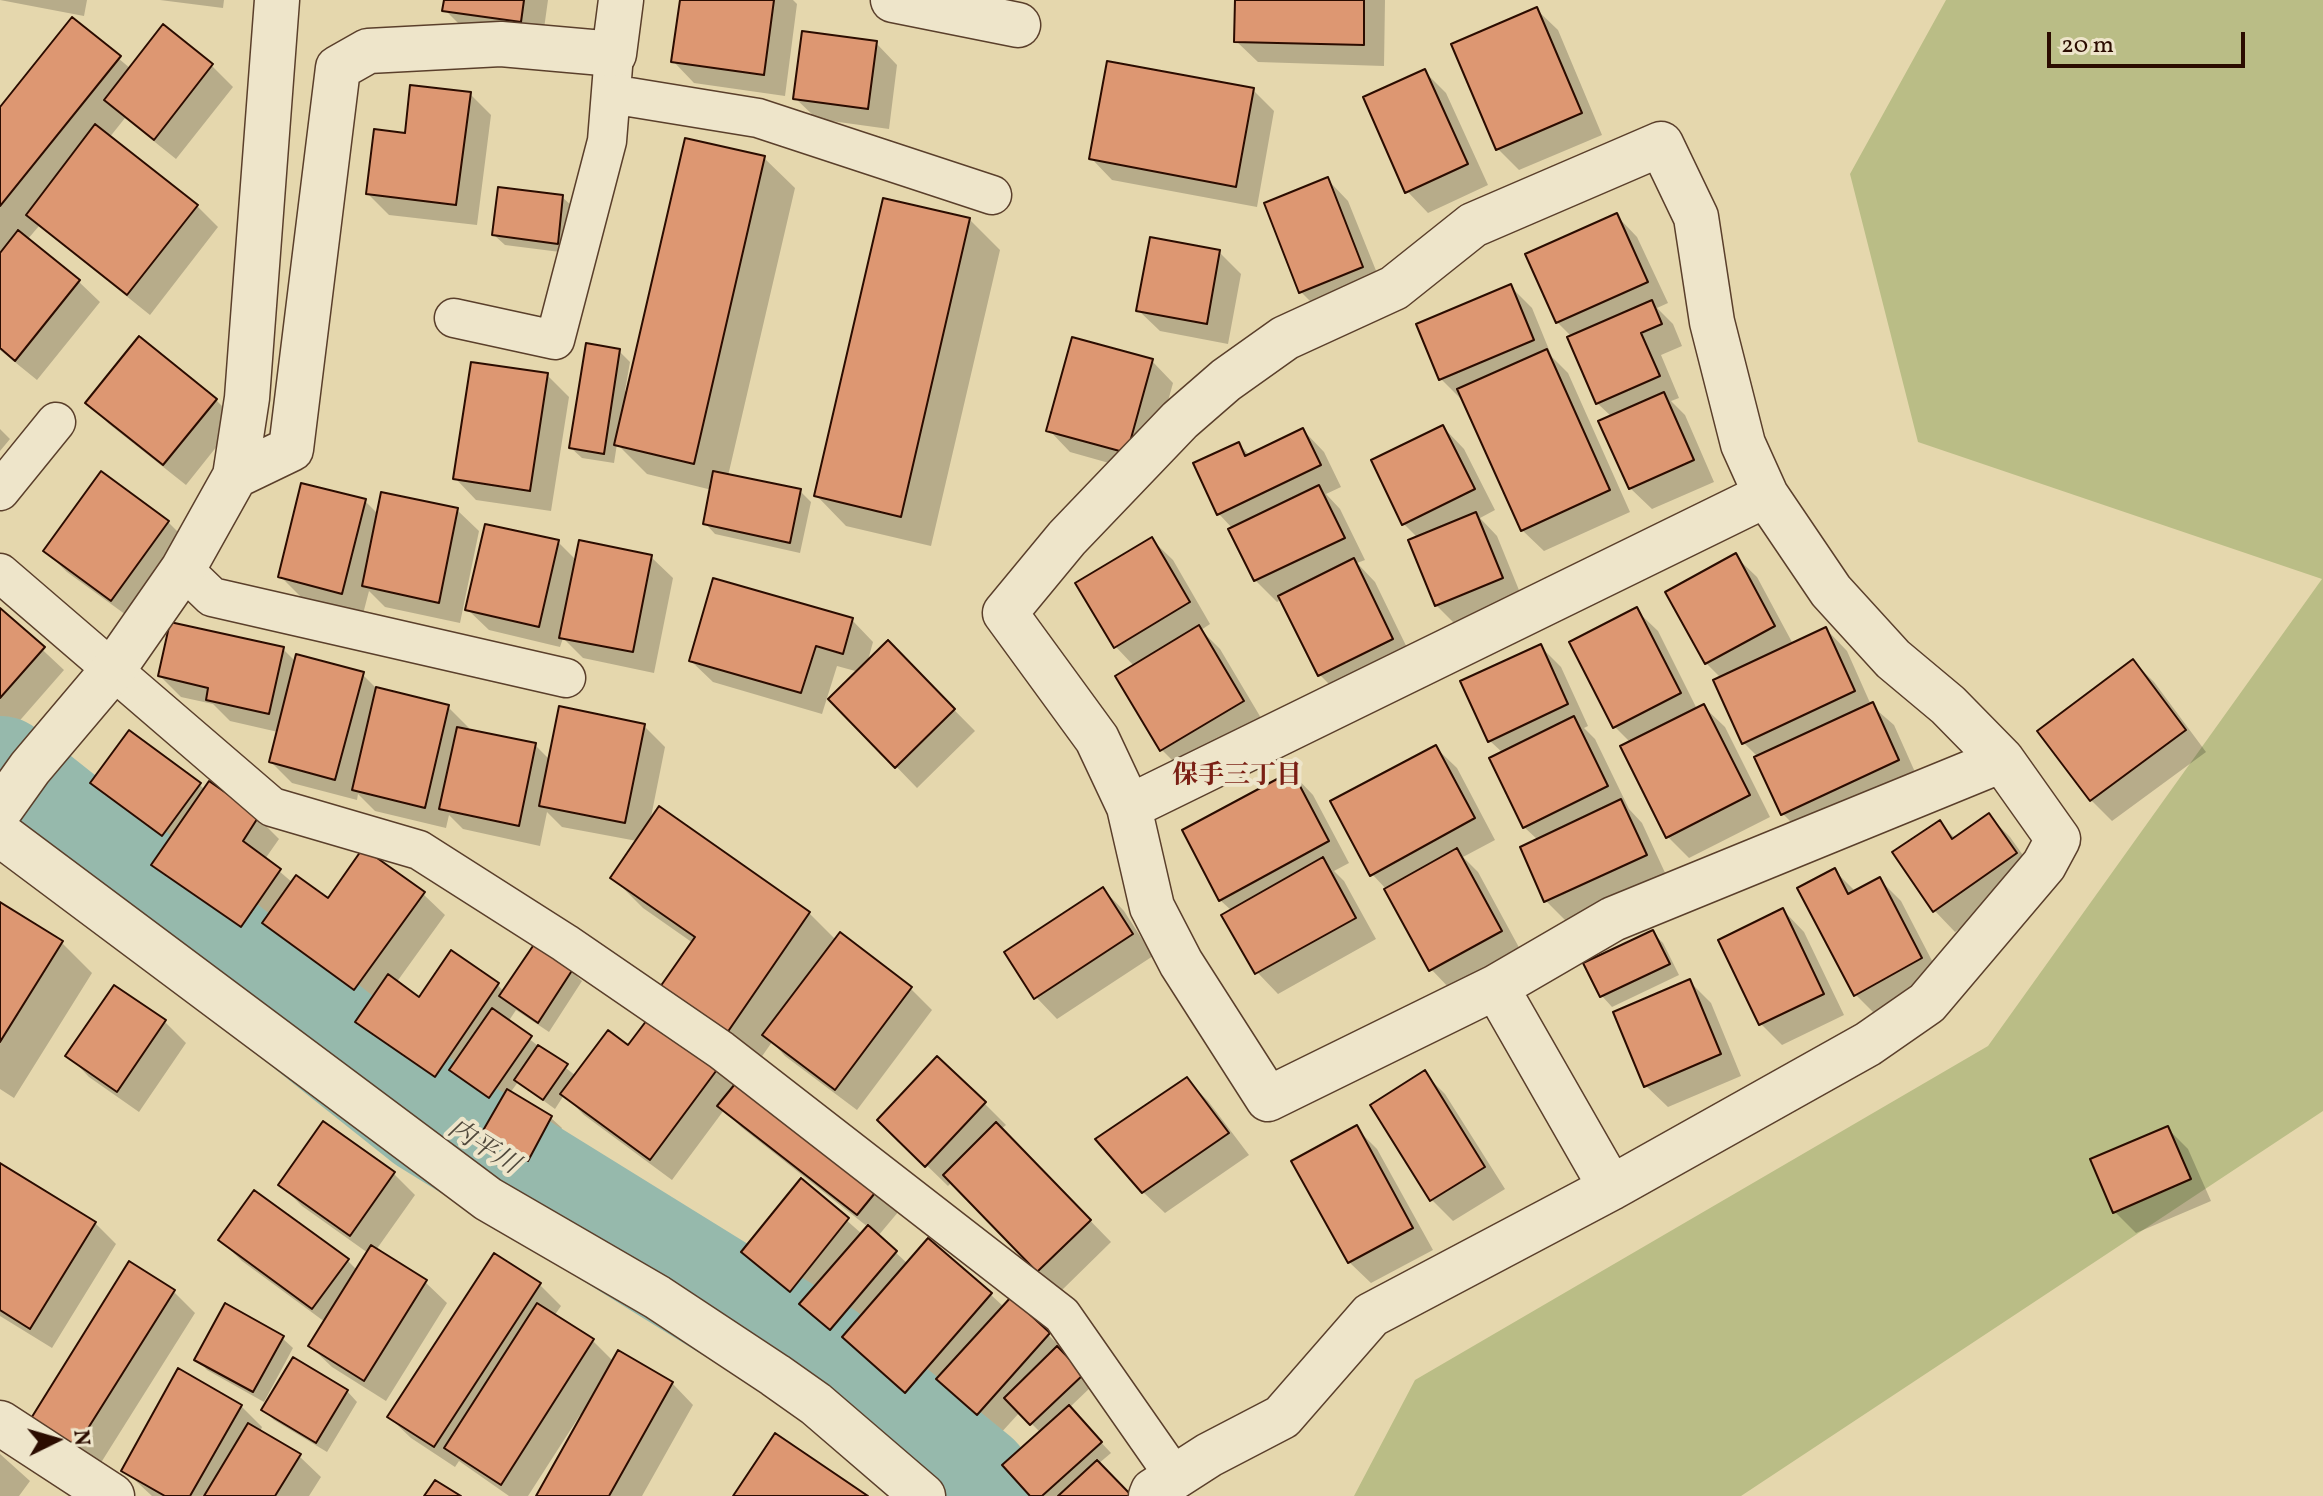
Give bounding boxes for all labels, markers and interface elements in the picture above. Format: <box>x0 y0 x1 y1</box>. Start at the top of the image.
scale bar <box>2051 16 2249 66</box>
text: 20 m <box>2061 29 2114 63</box>
district label: 保手三丁目 <box>1172 762 1302 794</box>
water label: 内平川 <box>441 1115 523 1183</box>
north arrow <box>16 1400 96 1480</box>
text: N <box>64 1429 97 1447</box>

